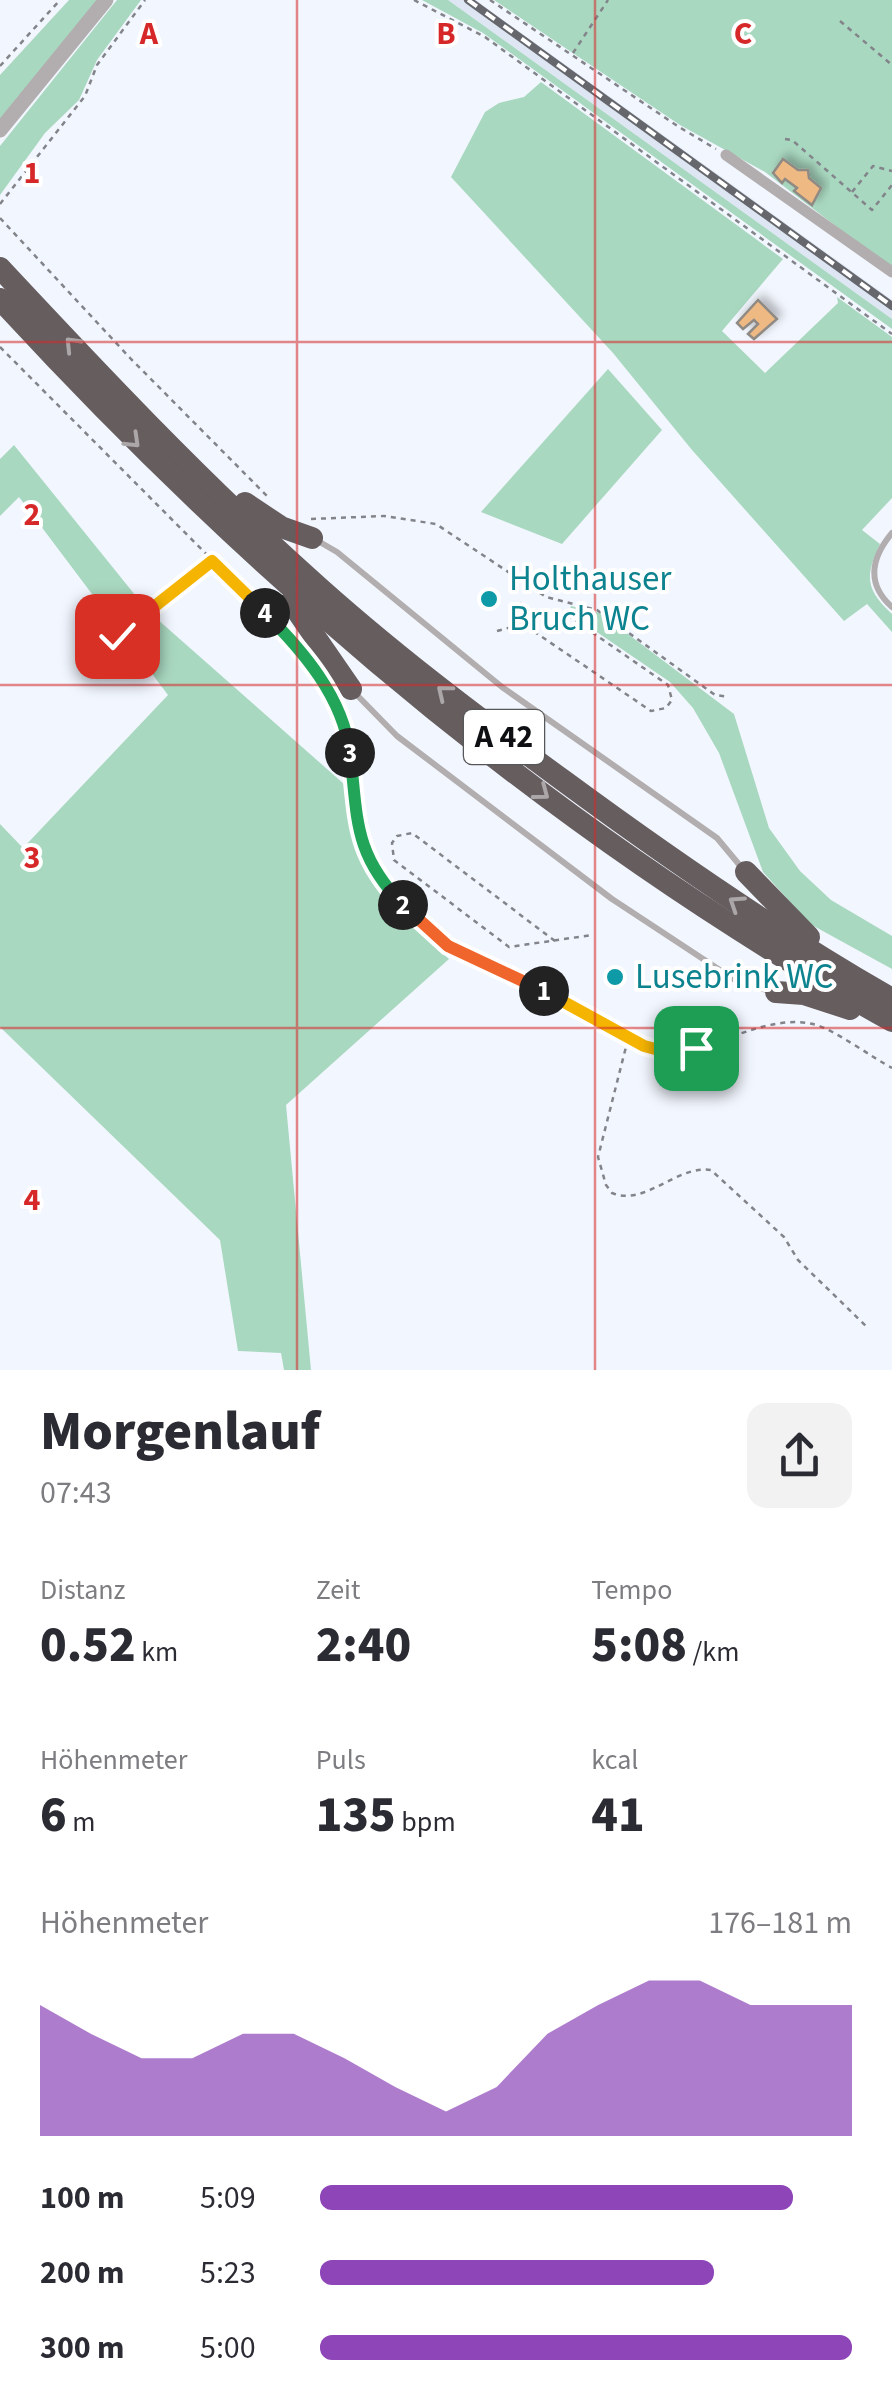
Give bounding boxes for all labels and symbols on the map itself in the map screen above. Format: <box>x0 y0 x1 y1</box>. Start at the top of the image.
text: A <box>139 11 159 57</box>
text: B <box>436 11 456 57</box>
text: C <box>734 11 752 57</box>
text: 1 <box>24 150 40 196</box>
one-way arrow <box>66 337 84 356</box>
one-way arrow <box>122 429 140 447</box>
text: 2 <box>24 492 40 538</box>
place label: Holthauser Bruch WC <box>509 554 672 644</box>
pin: 4 <box>240 588 290 638</box>
marker: Holthauser Bruch WC <box>478 588 500 610</box>
pin <box>75 594 160 679</box>
one-way arrow <box>438 686 456 704</box>
road number: A 42 <box>464 710 544 764</box>
pin: 3 <box>325 728 375 778</box>
one-way arrow <box>531 781 549 798</box>
text: 3 <box>24 835 40 881</box>
pin: 2 <box>378 880 428 930</box>
one-way arrow <box>728 897 747 915</box>
place label: Lusebrink WC <box>635 952 834 1002</box>
pin: 1 <box>519 966 569 1016</box>
marker: Lusebrink WC <box>604 966 626 988</box>
pin <box>654 1006 739 1091</box>
text: 4 <box>24 1177 41 1223</box>

